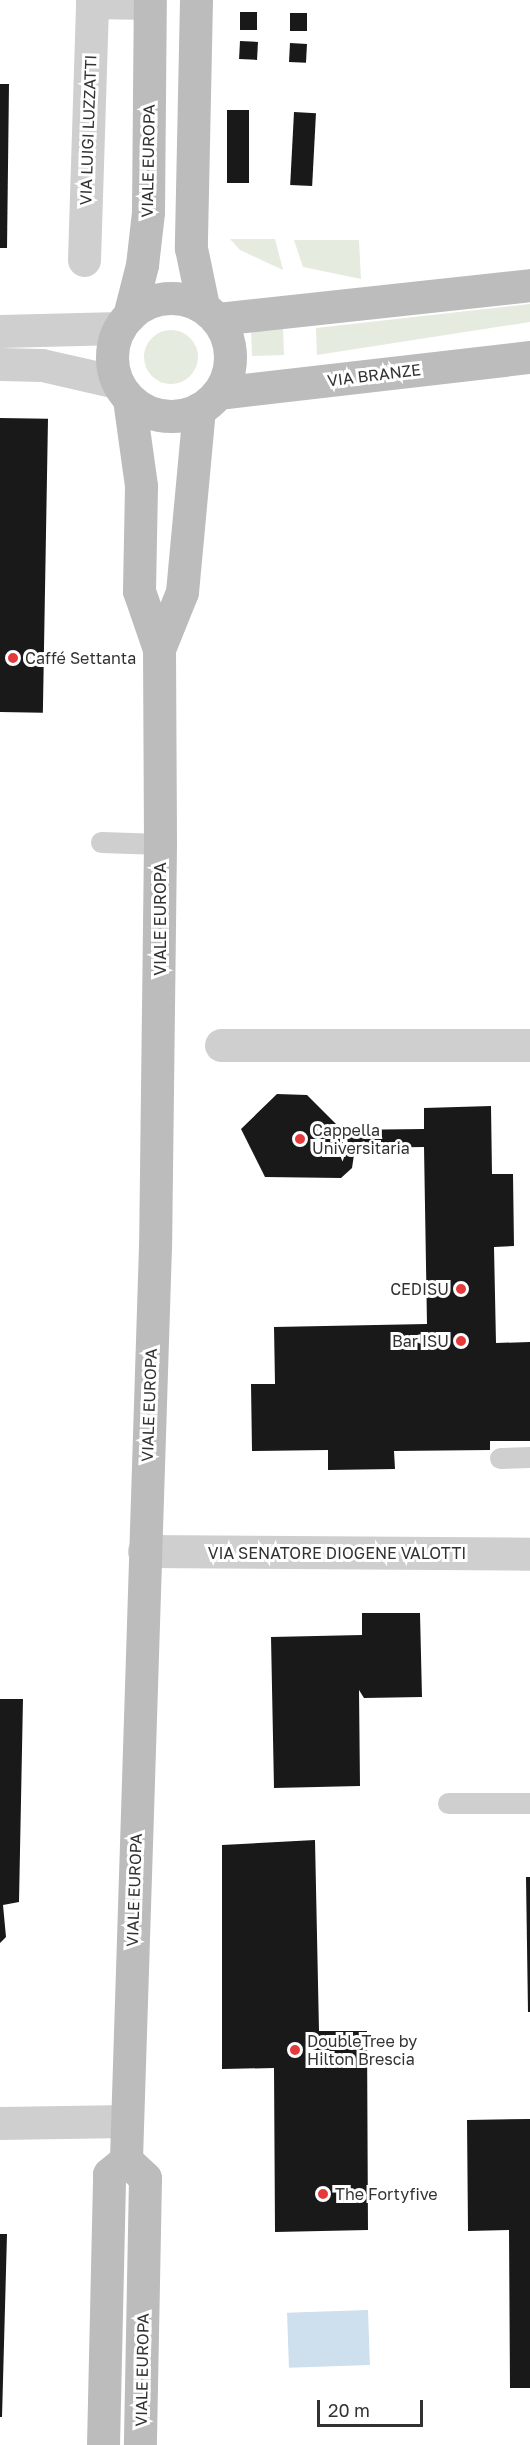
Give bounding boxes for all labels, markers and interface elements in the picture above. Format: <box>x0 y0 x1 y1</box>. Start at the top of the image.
street label: VIA LUIGI LUZZATTI <box>76 54 100 206</box>
street label: VIALE EUROPA <box>137 104 159 218</box>
street label: VIA BRANZE <box>326 360 422 390</box>
place label: Caffé Settanta <box>25 648 136 668</box>
marker: Caffé Settanta <box>6 651 20 665</box>
street label: VIALE EUROPA <box>150 862 170 976</box>
place label: Cappella Universitaria <box>312 1120 410 1158</box>
marker: Cappella Universitaria <box>293 1132 307 1146</box>
place label: CEDISU <box>390 1279 449 1299</box>
marker: CEDISU <box>454 1282 468 1296</box>
place label: Bar ISU <box>392 1331 449 1351</box>
marker: Bar ISU <box>454 1334 468 1348</box>
street label: VIALE EUROPA <box>137 1348 161 1462</box>
street label: VIA SENATORE DIOGENE VALOTTI <box>208 1543 466 1563</box>
street label: VIALE EUROPA <box>122 1833 146 1947</box>
place label: DoubleTree by Hilton Brescia <box>307 2031 417 2069</box>
marker: DoubleTree by Hilton Brescia <box>288 2043 302 2057</box>
place label: The Fortyfive <box>335 2184 438 2204</box>
marker: The Fortyfive <box>316 2187 330 2201</box>
street label: VIALE EUROPA <box>131 2313 153 2427</box>
scale bar <box>320 2388 426 2426</box>
text: 20 m <box>328 2399 370 2421</box>

